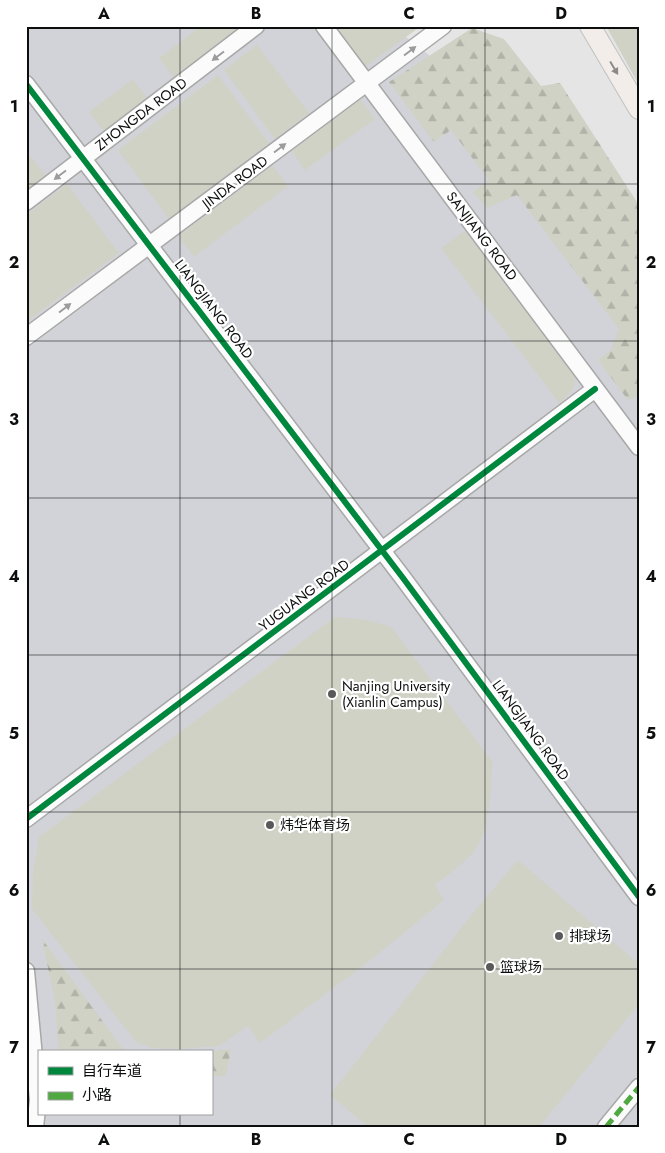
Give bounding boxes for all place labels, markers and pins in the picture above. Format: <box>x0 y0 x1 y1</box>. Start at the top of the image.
place label: Nanjing University (Xianlin Campus) <box>342 676 451 712</box>
marker: Nanjing University (Xianlin Campus) <box>326 688 338 700</box>
place label: 炜华体育场 <box>280 815 350 835</box>
marker: 炜华体育场 <box>264 819 276 831</box>
place label: 排球场 <box>569 926 611 946</box>
marker: 排球场 <box>553 930 565 942</box>
place label: 篮球场 <box>500 957 542 977</box>
marker: 篮球场 <box>484 961 496 973</box>

